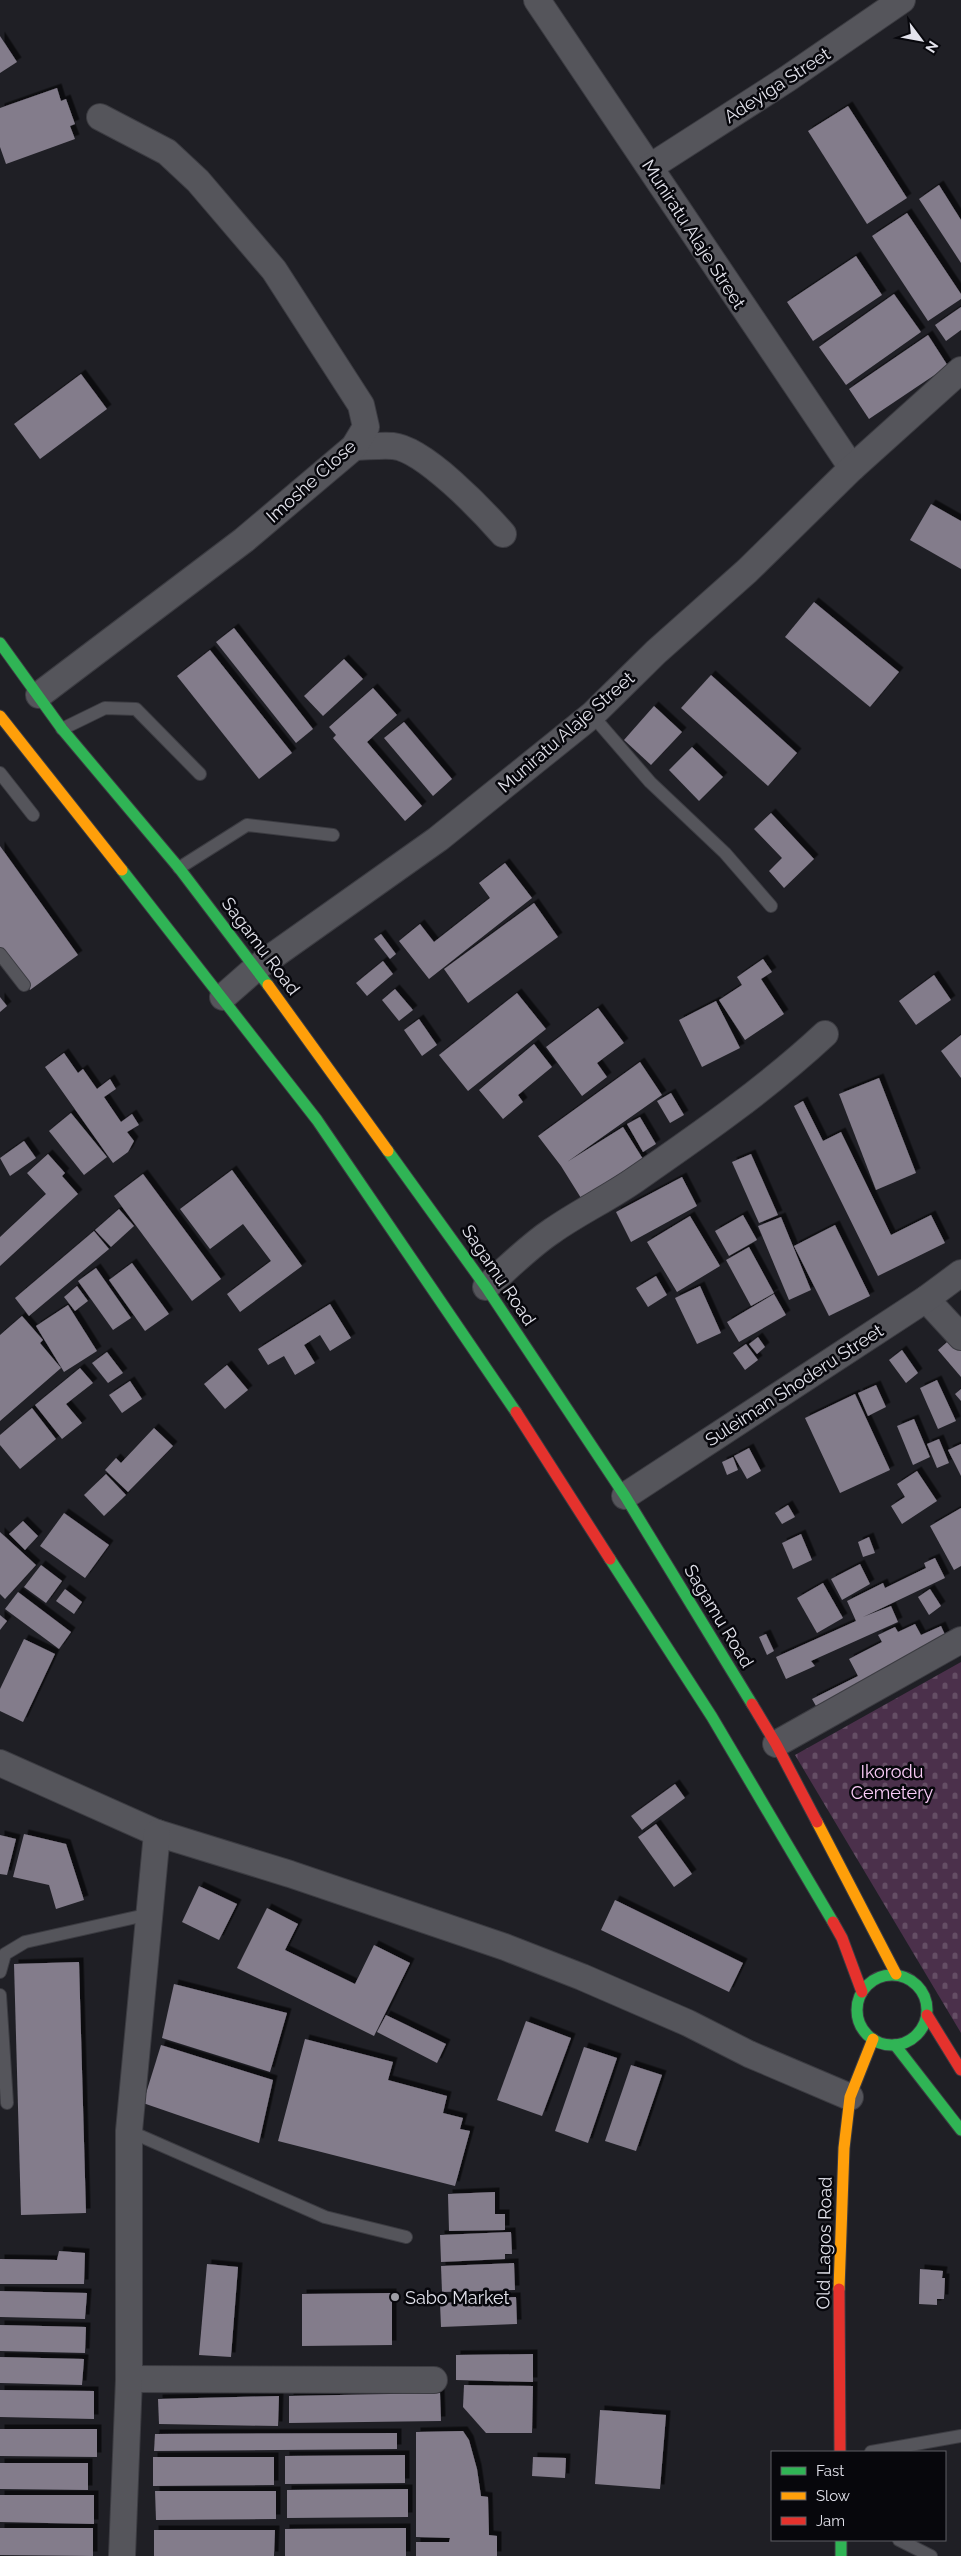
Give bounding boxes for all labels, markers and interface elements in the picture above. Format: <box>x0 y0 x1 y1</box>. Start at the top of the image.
north arrow <box>896 15 946 65</box>
text: N <box>922 38 942 56</box>
street label: Adeyiga Street <box>720 43 834 127</box>
street label: Muniratu Alaje Street <box>638 155 750 313</box>
street label: Imoshe Close <box>262 435 360 527</box>
street label: Muniratu Alaje Street <box>494 667 638 797</box>
street label: Sagamu Road <box>218 893 304 999</box>
street label: Sagamu Road <box>458 1221 540 1329</box>
street label: Suleiman Shoderu Street <box>701 1320 887 1450</box>
street label: Sagamu Road <box>680 1561 758 1671</box>
park label: Ikorodu Cemetery <box>851 1761 933 1803</box>
street label: Old Lagos Road <box>812 2176 836 2310</box>
place label: Sabo Market <box>405 2287 510 2308</box>
marker: Sabo Market <box>389 2291 401 2303</box>
legend <box>771 2451 946 2541</box>
text: Fast <box>816 2462 844 2480</box>
text: Slow <box>816 2487 850 2505</box>
text: Jam <box>816 2512 845 2530</box>

